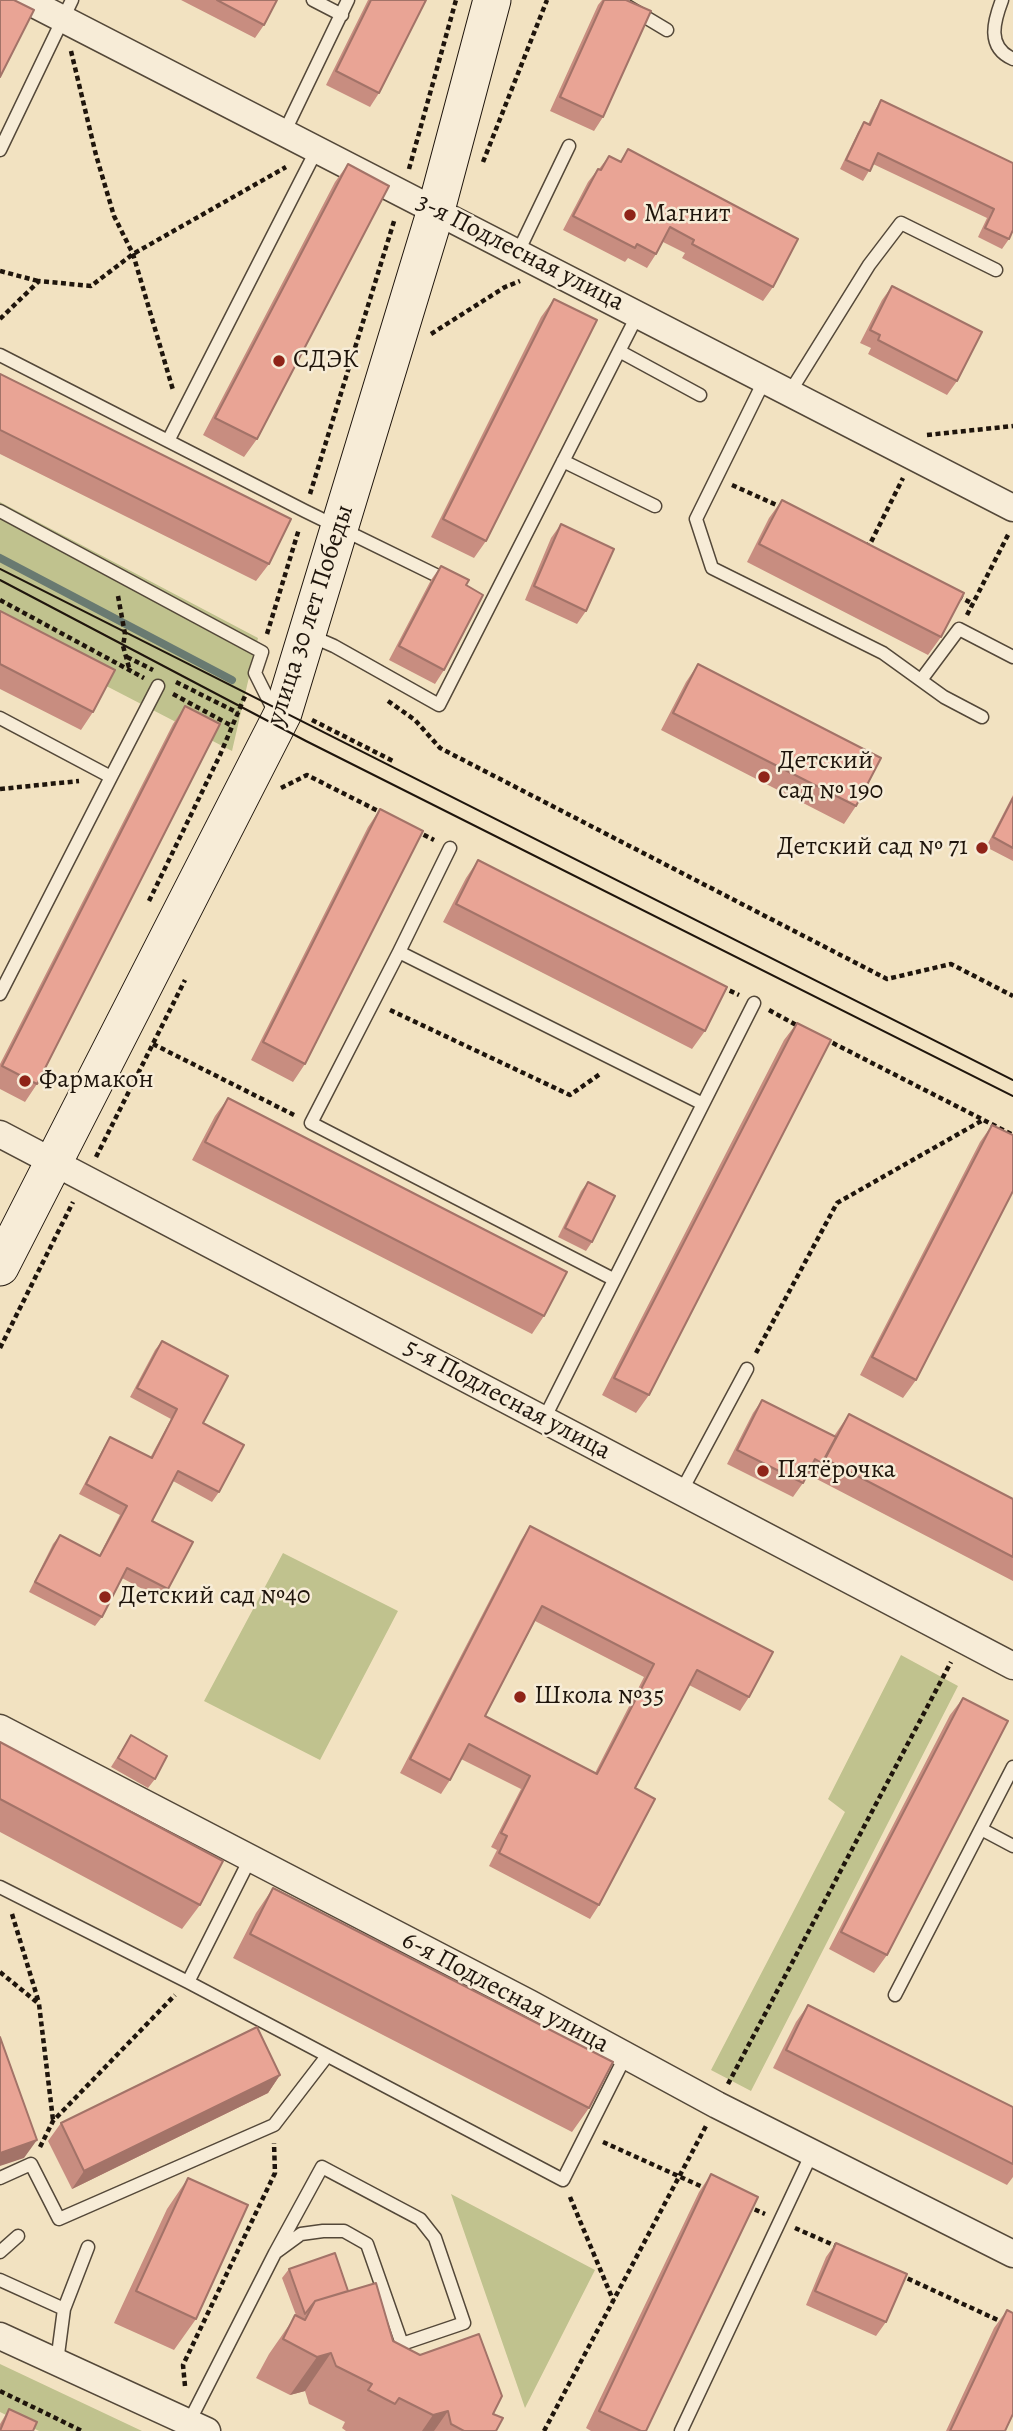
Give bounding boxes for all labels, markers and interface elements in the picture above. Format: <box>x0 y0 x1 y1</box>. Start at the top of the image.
street label: 3-я Подлесная улица <box>411 187 629 319</box>
place label: Магнит <box>644 199 731 231</box>
marker: Магнит <box>622 207 638 223</box>
place label: СДЭК <box>293 345 359 377</box>
marker: СДЭК <box>271 353 287 369</box>
street label: улица 30 лет Победы <box>261 501 361 729</box>
place label: Детский сад № 190 <box>778 746 883 808</box>
marker: Детский сад № 190 <box>756 769 772 785</box>
place label: Детский сад № 71 <box>777 832 968 864</box>
marker: Детский сад № 71 <box>974 840 990 856</box>
place label: Фармакон <box>39 1065 154 1097</box>
marker: Фармакон <box>17 1073 33 1089</box>
street label: 5-я Подлесная улица <box>398 1332 616 1468</box>
place label: Пятёрочка <box>777 1455 896 1487</box>
marker: Пятёрочка <box>755 1463 771 1479</box>
place label: Детский сад №40 <box>119 1581 311 1613</box>
marker: Детский сад №40 <box>97 1589 113 1605</box>
place label: Школа №35 <box>534 1681 664 1713</box>
marker: Школа №35 <box>512 1689 528 1705</box>
street label: 6-я Подлесная улица <box>396 1925 614 2061</box>

